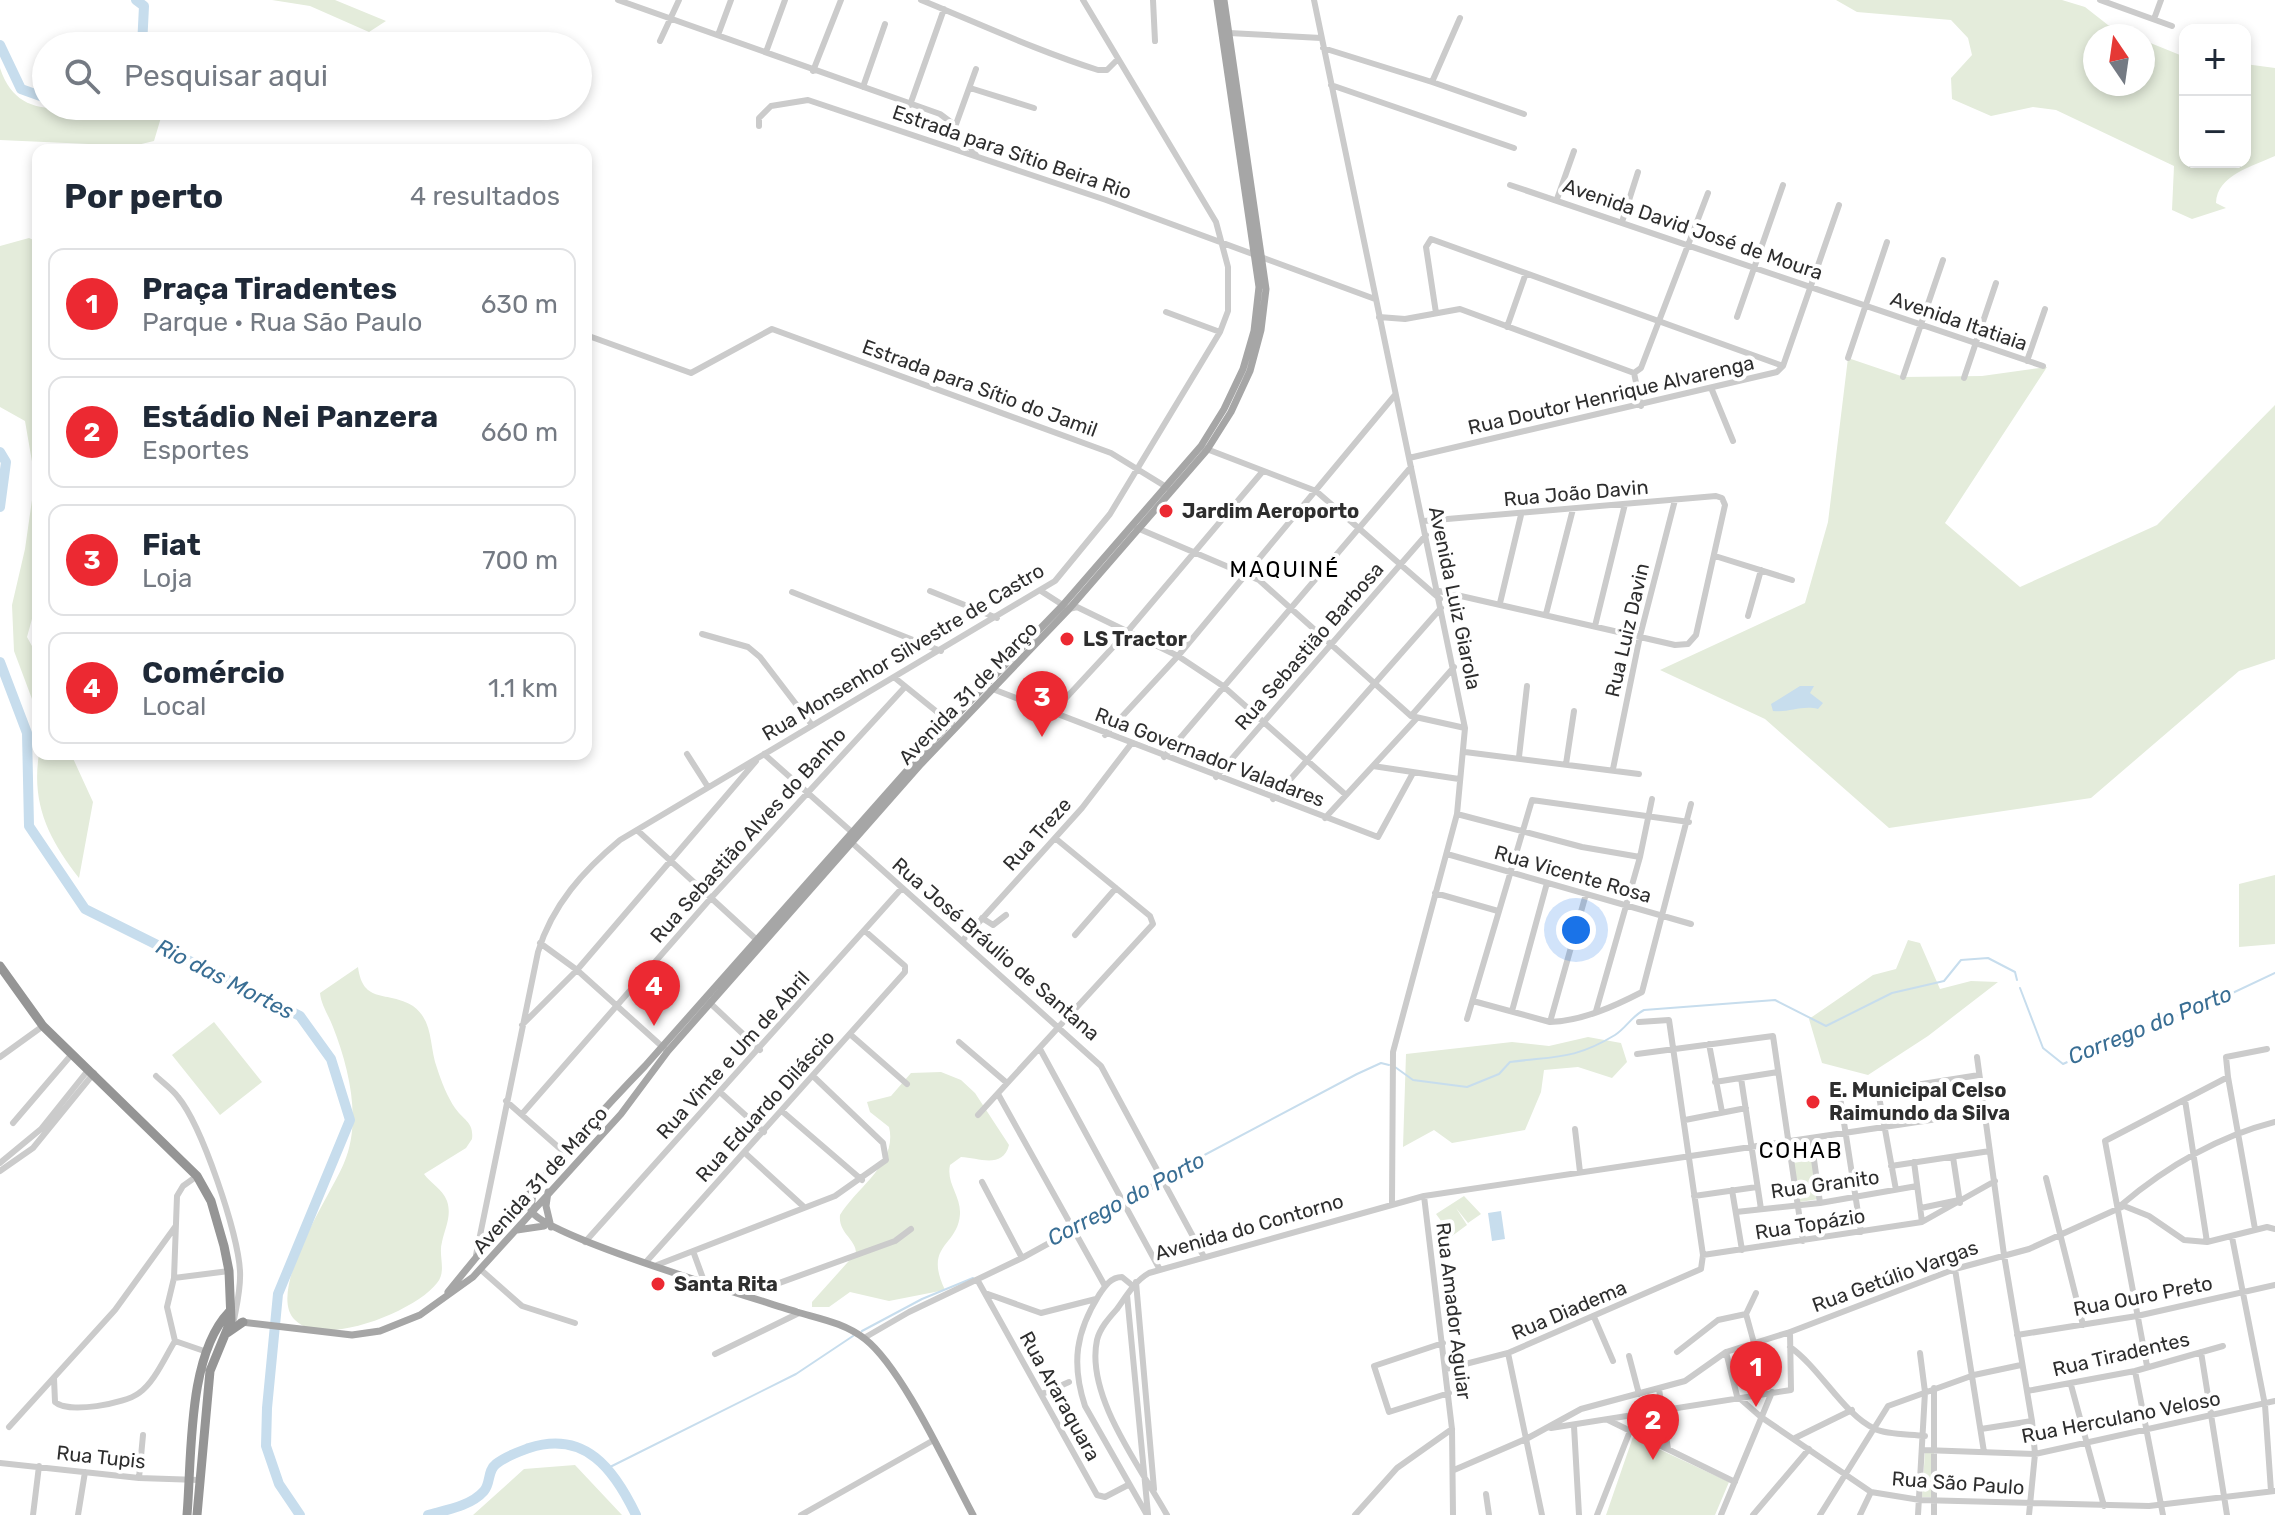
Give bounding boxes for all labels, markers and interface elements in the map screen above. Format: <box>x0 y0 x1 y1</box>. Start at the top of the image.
north arrow <box>2083 24 2155 96</box>
map controls <box>2179 24 2251 168</box>
button: + <box>2179 24 2251 96</box>
search box <box>32 32 592 120</box>
icon: search <box>60 54 104 98</box>
text: Pesquisar aqui <box>124 58 328 94</box>
button: − <box>2179 96 2251 168</box>
street label: Estrada para Sítio Beira Rio <box>889 100 1135 204</box>
street label: Avenida David José de Moura <box>1560 173 1826 285</box>
text: Por perto <box>64 176 223 217</box>
text: 4 resultados <box>410 181 560 212</box>
text: Praça Tiradentes <box>142 271 397 307</box>
street label: Avenida Itatiaia <box>1887 286 2031 356</box>
text: 1 <box>86 289 98 320</box>
text: 630 m <box>481 289 558 320</box>
text: Parque · Rua São Paulo <box>142 307 422 338</box>
street label: Estrada para Sítio do Jamil <box>859 334 1101 442</box>
street label: Rua Doutor Henrique Alvarenga <box>1466 350 1756 440</box>
text: Estádio Nei Panzera <box>142 399 438 435</box>
text: 2 <box>84 417 100 448</box>
text: 660 m <box>481 417 558 448</box>
text: Esportes <box>142 435 249 466</box>
street label: Rua João Davin <box>1503 475 1649 511</box>
place label: Jardim Aeroporto <box>1182 499 1359 523</box>
marker: Jardim Aeroporto <box>1157 502 1175 520</box>
street label: Avenida Luiz Giarola <box>1424 504 1486 692</box>
text: Fiat <box>142 527 201 563</box>
text: 3 <box>83 545 101 576</box>
text: 700 m <box>482 545 558 576</box>
district label: MAQUINÉ <box>1230 556 1340 583</box>
street label: Rua Sebastião Barbosa <box>1230 557 1388 735</box>
street label: Rua Monsenhor Silvestre de Castro <box>758 558 1048 746</box>
street label: Rua Luiz Davin <box>1600 561 1654 699</box>
text: Loja <box>142 563 192 594</box>
street label: Avenida 31 de Março <box>894 617 1042 769</box>
place label: LS Tractor <box>1083 627 1187 651</box>
marker: LS Tractor <box>1058 630 1076 648</box>
text: Comércio <box>142 655 285 691</box>
pin: 3 <box>1016 671 1068 737</box>
text: 4 <box>83 673 101 704</box>
text: 1.1 km <box>488 673 558 704</box>
text: Local <box>142 691 206 722</box>
street label: Rua Governador Valadares <box>1092 702 1328 812</box>
street label: Rua Sebastião Alves do Banho <box>645 723 851 947</box>
street label: Rua Treze <box>998 792 1076 876</box>
street label: Rua Vicente Rosa <box>1492 840 1654 908</box>
street label: Rua José Bráulio de Santana <box>887 852 1105 1046</box>
your location <box>1556 910 1596 950</box>
water label: Rio das Mortes <box>152 933 298 1025</box>
pin: 4 <box>628 960 680 1026</box>
street label: Rua Vinte e Um de Abril <box>651 966 815 1144</box>
water label: Corrego do Porto <box>2064 980 2236 1070</box>
street label: Rua Eduardo Diláscio <box>691 1025 839 1187</box>
place label: E. Municipal Celso Raimundo da Silva <box>1829 1078 2010 1125</box>
marker: E. Municipal Celso Raimundo da Silva <box>1804 1093 1822 1111</box>
street label: Avenida 31 de Março <box>468 1102 612 1258</box>
district label: COHAB <box>1759 1137 1843 1164</box>
water label: Corrego do Porto <box>1043 1146 1209 1252</box>
street label: Rua Granito <box>1769 1165 1881 1203</box>
street label: Avenida do Contorno <box>1152 1189 1346 1265</box>
street label: Rua Topázio <box>1753 1203 1867 1245</box>
street label: Rua Amador Aguiar <box>1431 1221 1477 1401</box>
street label: Rua Getúlio Vargas <box>1809 1235 1981 1317</box>
street label: Rua Ouro Preto <box>2071 1271 2215 1321</box>
place label: Santa Rita <box>674 1272 778 1296</box>
marker: Santa Rita <box>649 1275 667 1293</box>
street label: Rua Diadema <box>1508 1275 1630 1345</box>
street label: Rua Araraquara <box>1015 1327 1105 1465</box>
street label: Rua Tiradentes <box>2050 1327 2192 1381</box>
pin: 1 <box>1730 1341 1782 1407</box>
street label: Rua Herculano Veloso <box>2019 1386 2223 1448</box>
pin: 2 <box>1627 1394 1679 1460</box>
street label: Rua Tupis <box>55 1440 147 1474</box>
street label: Rua São Paulo <box>1891 1466 2025 1500</box>

